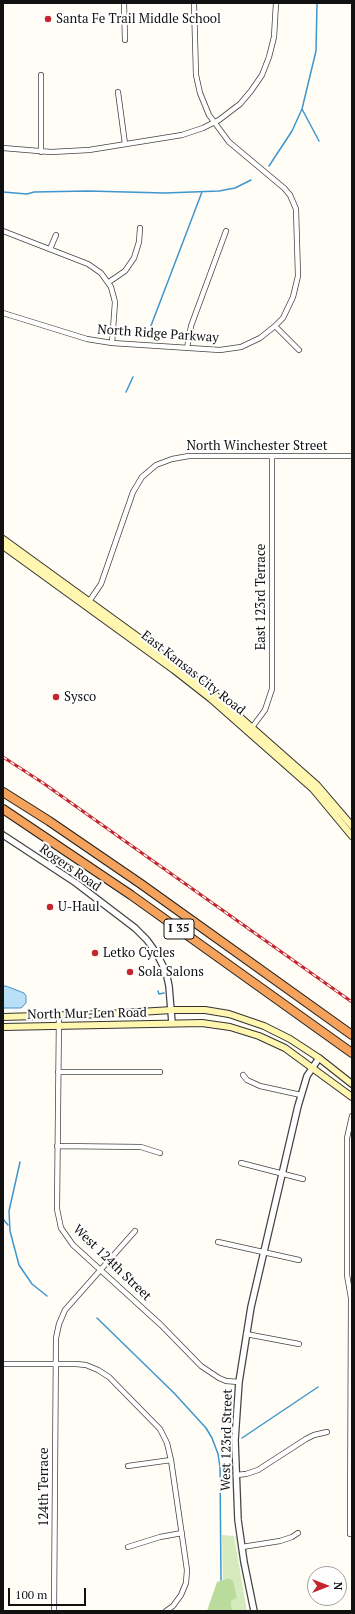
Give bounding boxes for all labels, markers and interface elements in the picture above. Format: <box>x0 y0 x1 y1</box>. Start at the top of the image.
place label: Santa Fe Trail Middle School <box>56 11 221 27</box>
marker: Santa Fe Trail Middle School <box>43 14 53 24</box>
street label: North Ridge Parkway <box>97 322 219 346</box>
street label: North Winchester Street <box>186 438 328 454</box>
street label: East 123rd Terrace <box>253 544 269 650</box>
street label: East Kansas City Road <box>138 628 248 718</box>
place label: Sysco <box>64 689 96 705</box>
marker: Sysco <box>51 692 61 702</box>
street label: Rogers Road <box>36 841 104 895</box>
place label: U-Haul <box>58 899 100 915</box>
marker: U-Haul <box>45 902 55 912</box>
road number: I 35 <box>164 919 194 939</box>
place label: Letko Cycles <box>103 945 175 961</box>
marker: Letko Cycles <box>90 948 100 958</box>
place label: Sola Salons <box>138 964 204 980</box>
marker: Sola Salons <box>125 967 135 977</box>
street label: North Mur-Len Road <box>27 1005 147 1023</box>
street label: West 124th Street <box>70 1222 154 1304</box>
street label: West 123rd Street <box>218 1389 236 1491</box>
street label: 124th Terrace <box>36 1447 52 1527</box>
north arrow <box>307 1566 347 1606</box>
scale bar <box>10 1580 88 1606</box>
text: N <box>331 1582 345 1590</box>
text: 100 m <box>15 1587 47 1602</box>

